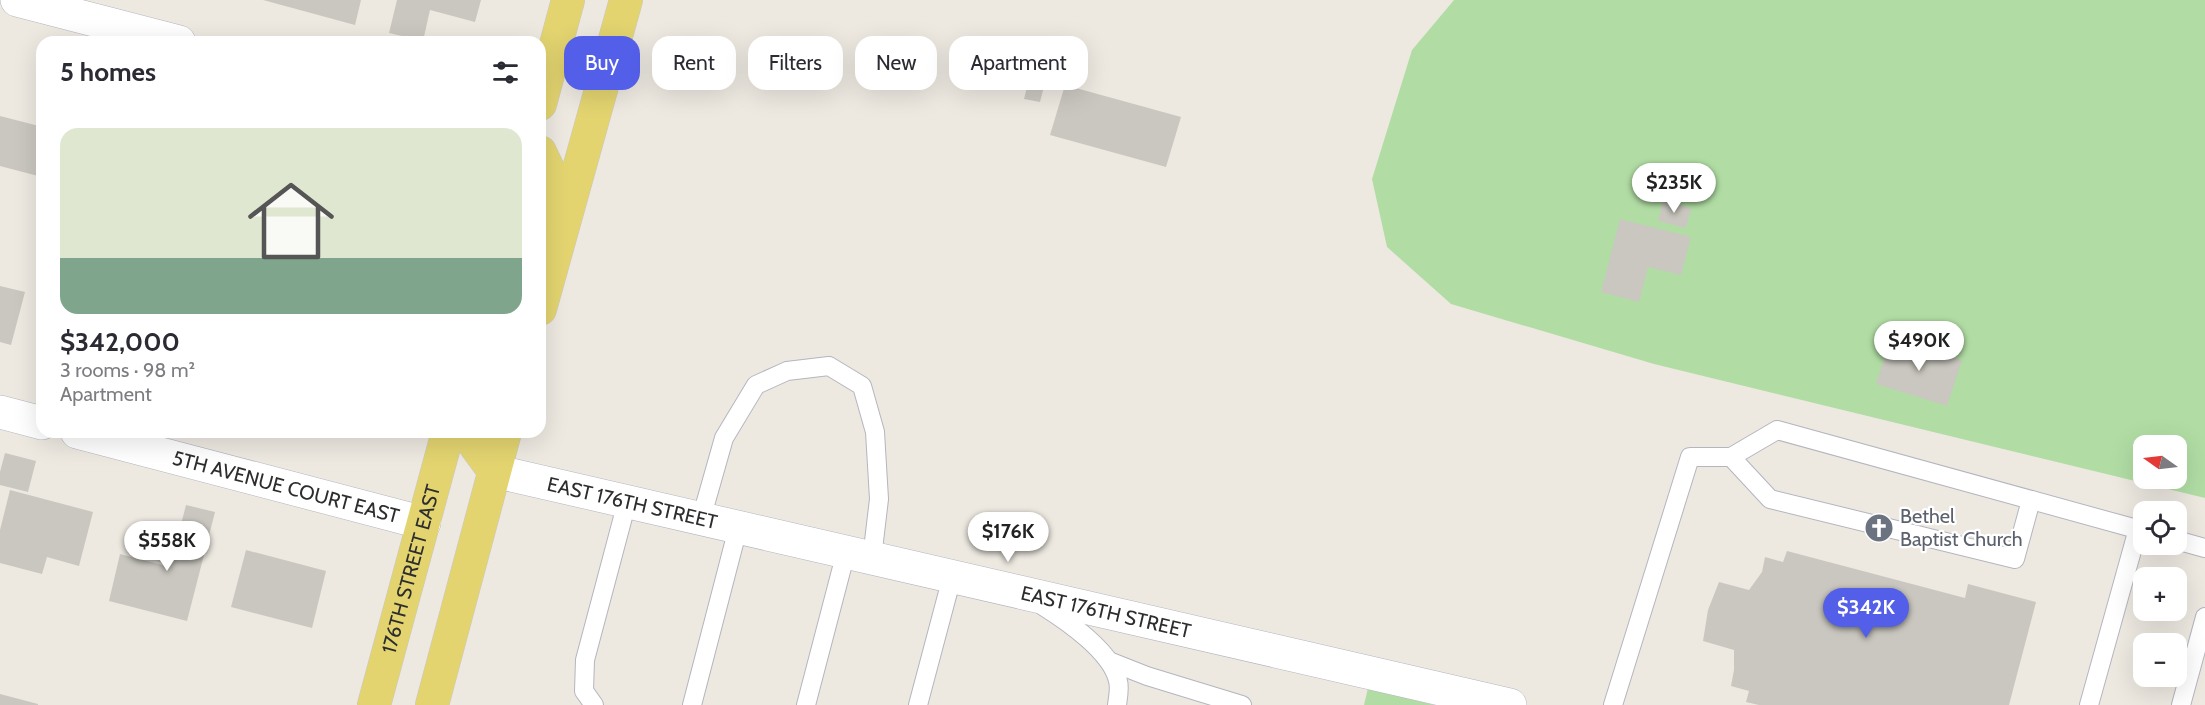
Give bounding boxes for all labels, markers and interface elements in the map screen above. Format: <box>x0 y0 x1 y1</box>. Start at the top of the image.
chip: Buy <box>564 36 640 90</box>
chip: Rent <box>652 36 736 90</box>
chip: Filters <box>748 36 843 90</box>
chip: New <box>855 36 937 90</box>
chip: Apartment <box>949 36 1088 90</box>
text: 5 homes <box>60 56 156 88</box>
icon: filters <box>489 56 522 89</box>
pin: $235K <box>1632 163 1716 214</box>
icon: home <box>237 167 345 275</box>
text: $235K <box>1646 170 1702 194</box>
pin: $490K <box>1877 321 1961 372</box>
text: $342,000 <box>60 326 180 358</box>
text: $490K <box>1888 328 1950 352</box>
text: 3 rooms · 98 m² <box>60 358 195 382</box>
text: Apartment <box>60 382 152 406</box>
north arrow <box>2133 435 2187 489</box>
map controls <box>2133 435 2187 687</box>
street label: 5TH AVENUE COURT EAST <box>170 446 402 528</box>
street label: EAST 176TH STREET <box>545 472 720 534</box>
street label: 176TH STREET EAST <box>377 482 445 656</box>
button: locate <box>2133 501 2187 555</box>
place label: Bethel Baptist Church <box>1900 504 2023 551</box>
pin: $176K <box>966 512 1050 563</box>
church icon: Bethel Baptist Church <box>1863 512 1895 544</box>
text: $176K <box>982 519 1034 543</box>
pin: $558K <box>125 521 209 572</box>
text: $558K <box>138 528 196 552</box>
button: + <box>2133 567 2187 621</box>
street label: EAST 176TH STREET <box>1019 581 1194 643</box>
pin: $342K <box>1824 588 1908 639</box>
text: $342K <box>1837 595 1895 619</box>
button: − <box>2133 633 2187 687</box>

